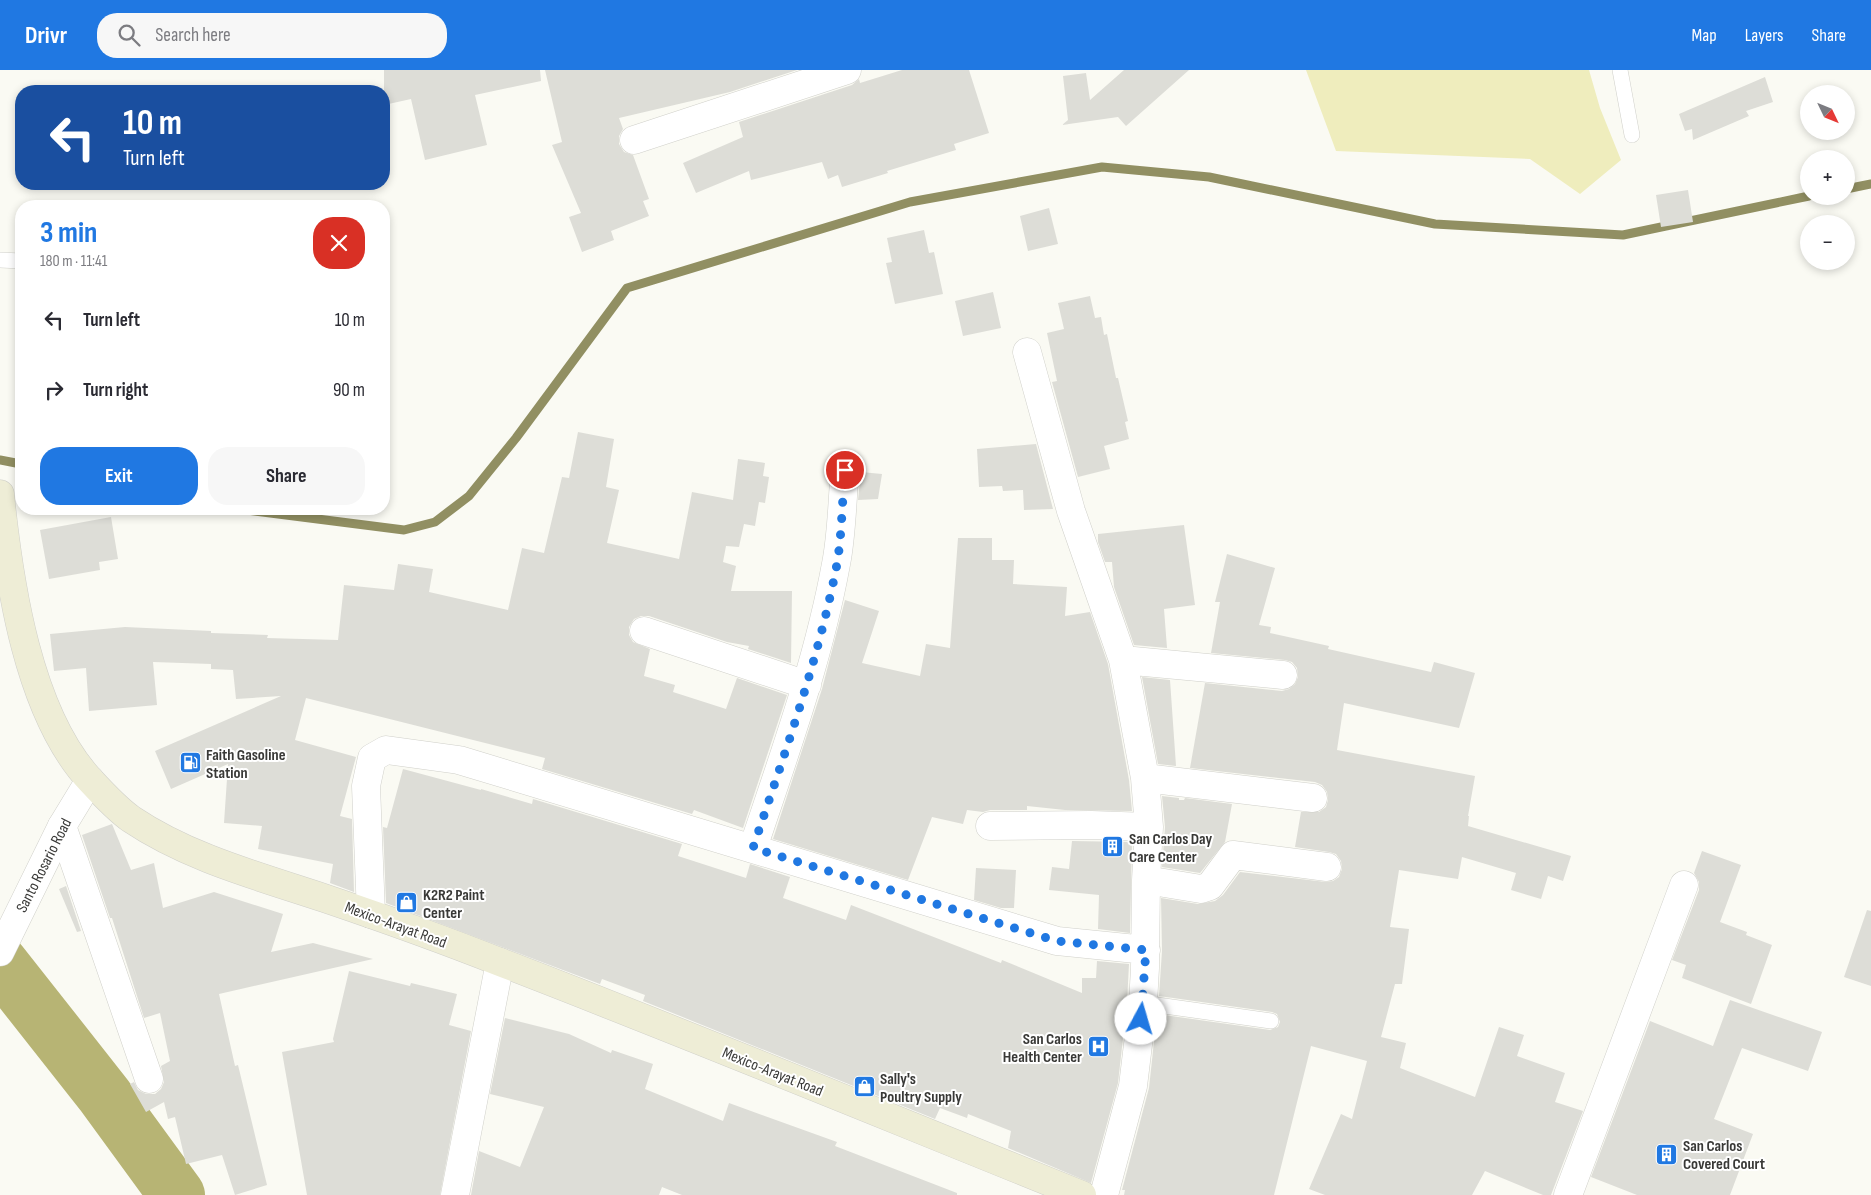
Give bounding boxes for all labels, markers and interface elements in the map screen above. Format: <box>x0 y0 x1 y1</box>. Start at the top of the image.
search box <box>97 13 447 58</box>
text: Drivr <box>25 21 67 50</box>
icon: search <box>115 21 143 49</box>
text: Search here <box>155 24 231 47</box>
text: Map <box>1692 25 1717 46</box>
text: Layers <box>1745 25 1784 46</box>
text: Share <box>1812 25 1846 46</box>
north arrow <box>1800 85 1855 140</box>
map controls <box>1800 85 1855 270</box>
text: 10 m <box>123 102 182 145</box>
icon: left <box>40 105 105 170</box>
text: Turn left <box>123 145 185 172</box>
button: + <box>1800 150 1855 205</box>
text: 3 min <box>40 215 97 251</box>
button: − <box>1800 215 1855 270</box>
button: close <box>313 217 365 269</box>
text: 180 m · 11:41 <box>40 252 107 271</box>
icon: left <box>40 306 68 334</box>
text: Turn left <box>83 309 140 332</box>
text: 10 m <box>335 309 365 332</box>
icon: right <box>40 376 68 404</box>
text: Turn right <box>83 379 148 402</box>
text: 90 m <box>333 379 365 402</box>
button: Exit <box>40 447 198 505</box>
button: Share <box>208 447 365 505</box>
pin <box>824 449 866 491</box>
icon: arrive <box>831 456 859 484</box>
place label: Faith Gasoline Station <box>206 746 286 783</box>
fuel station icon: Faith Gasoline Station <box>178 751 202 775</box>
street label: Santo Rosario Road <box>12 815 76 916</box>
place label: San Carlos Day Care Center <box>1129 830 1212 867</box>
building icon: San Carlos Day Care Center <box>1101 835 1125 859</box>
place label: K2R2 Paint Center <box>423 886 485 923</box>
shop icon: K2R2 Paint Center <box>395 891 419 915</box>
street label: Mexico-Arayat Road <box>342 898 449 953</box>
position arrow <box>1114 992 1166 1044</box>
place label: San Carlos Health Center <box>1003 1030 1082 1067</box>
hospital icon: San Carlos Health Center <box>1086 1035 1110 1059</box>
street label: Mexico-Arayat Road <box>719 1044 826 1101</box>
place label: Sally's Poultry Supply <box>880 1070 962 1107</box>
shop icon: Sally's Poultry Supply <box>852 1075 876 1099</box>
place label: San Carlos Covered Court <box>1683 1137 1765 1174</box>
building icon: San Carlos Covered Court <box>1655 1142 1679 1166</box>

